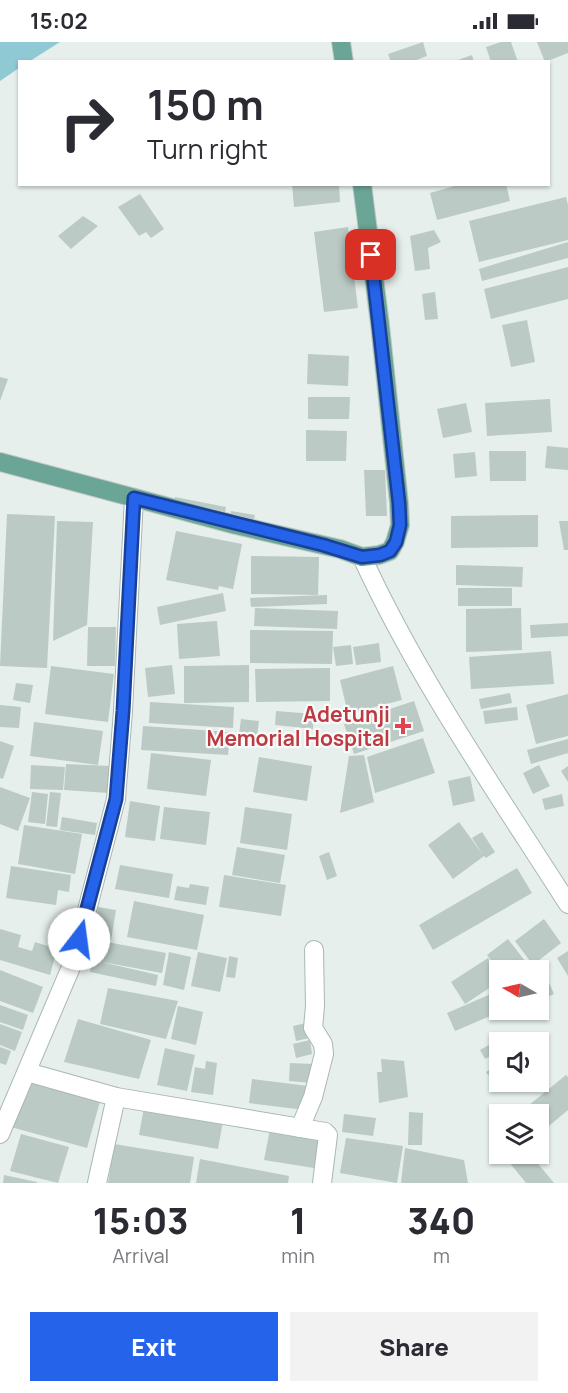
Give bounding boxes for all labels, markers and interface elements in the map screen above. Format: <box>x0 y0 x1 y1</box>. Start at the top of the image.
text: 15:02 <box>30 6 88 36</box>
text: 150 m <box>147 75 264 133</box>
icon: right <box>48 84 126 162</box>
text: Turn right <box>147 130 268 167</box>
pin <box>345 229 396 280</box>
icon: arrive <box>354 238 387 271</box>
place label: Adetunji Memorial Hospital <box>206 700 390 752</box>
marker: Adetunji Memorial Hospital <box>394 717 412 735</box>
position arrow <box>47 907 111 971</box>
north arrow <box>489 960 549 1020</box>
map controls <box>489 960 549 1164</box>
button: sound <box>489 1032 549 1092</box>
button: layers <box>489 1104 549 1164</box>
text: 15:03 <box>93 1196 189 1245</box>
text: 1 <box>290 1196 306 1245</box>
text: 340 <box>408 1196 475 1245</box>
text: Arrival <box>112 1242 169 1269</box>
text: min <box>281 1242 315 1269</box>
text: m <box>433 1242 450 1269</box>
button: Exit <box>30 1312 278 1381</box>
button: Share <box>290 1312 538 1381</box>

